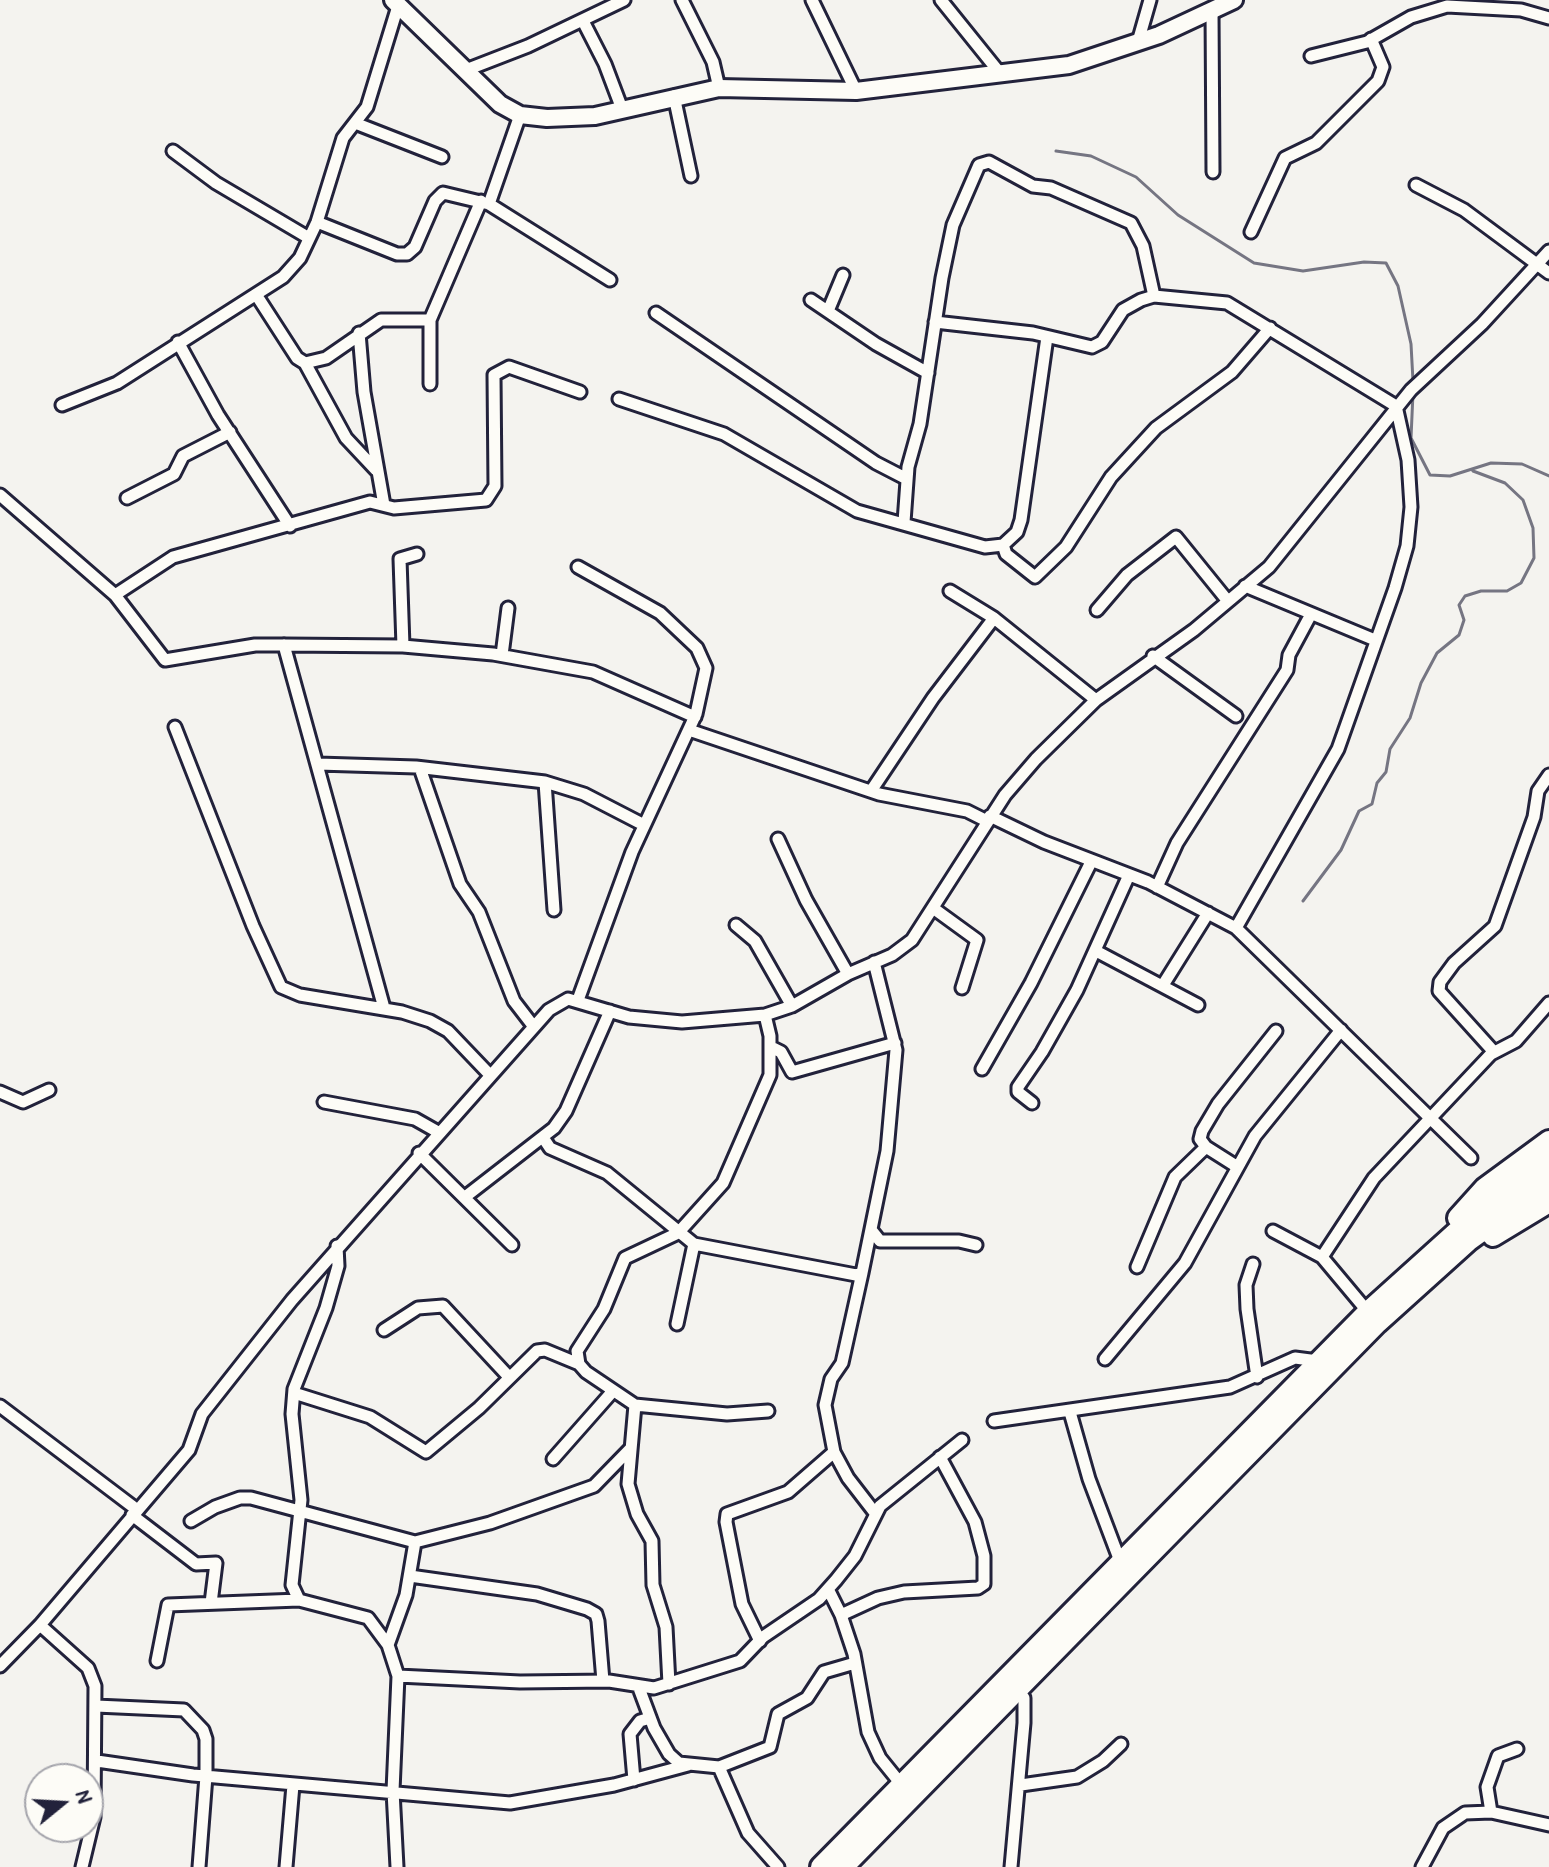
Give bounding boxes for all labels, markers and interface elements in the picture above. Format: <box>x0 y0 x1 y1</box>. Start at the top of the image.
north arrow <box>24 1763 104 1843</box>
text: N <box>69 1786 101 1806</box>

